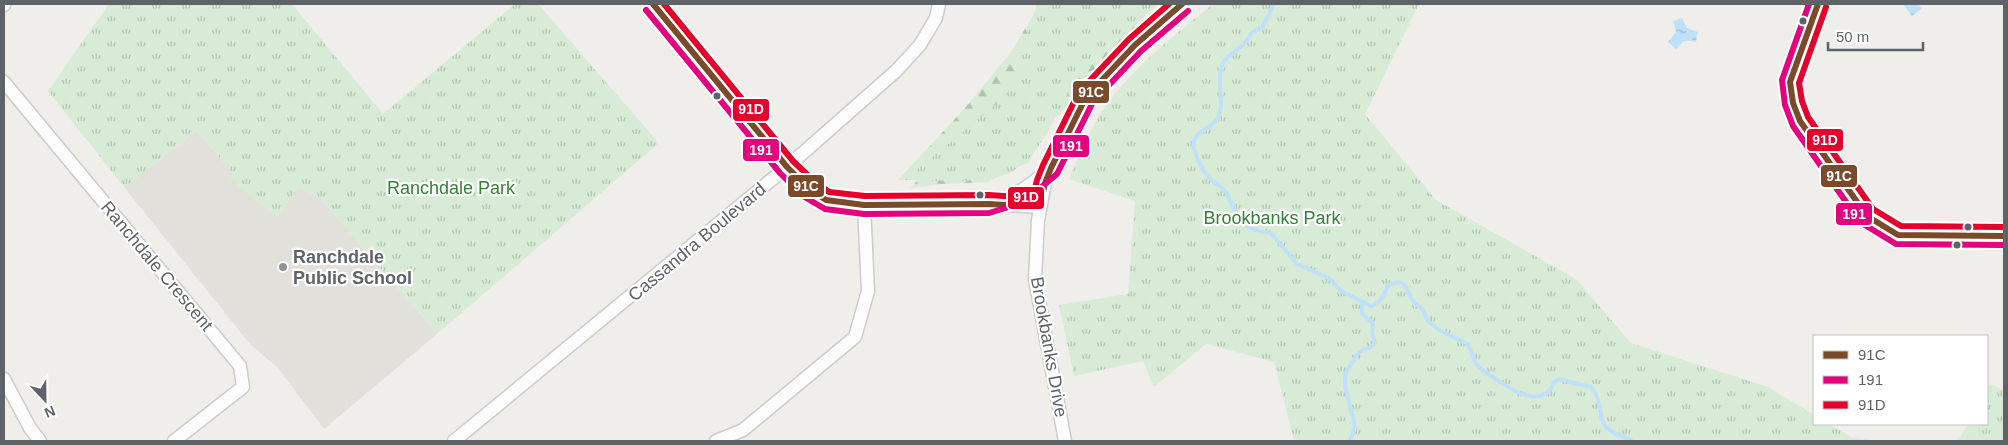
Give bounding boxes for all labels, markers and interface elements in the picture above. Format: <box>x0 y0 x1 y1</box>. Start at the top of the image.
unlabelled marker <box>1798 16 1808 26</box>
scale bar <box>1828 20 1923 52</box>
text: 50 m <box>1836 28 1869 45</box>
line badge: 91C <box>1072 80 1110 104</box>
text: 91C <box>1078 84 1104 100</box>
unlabelled marker <box>712 91 722 101</box>
line badge: 91D <box>732 98 770 122</box>
text: 91D <box>738 101 764 117</box>
line badge: 91D <box>1806 128 1844 152</box>
text: 91D <box>1812 132 1838 148</box>
line badge: 191 <box>1052 134 1090 158</box>
line badge: 191 <box>742 138 780 162</box>
text: 191 <box>1059 138 1083 154</box>
text: 191 <box>749 142 773 158</box>
line badge: 91C <box>1820 164 1858 188</box>
text: 91C <box>1826 168 1852 184</box>
line badge: 91C <box>787 174 825 198</box>
park label: Ranchdale Park <box>387 178 516 198</box>
text: 91C <box>793 178 819 194</box>
street label: Cassandra Boulevard <box>624 179 770 305</box>
line badge: 91D <box>1007 186 1045 210</box>
text: 91D <box>1013 189 1039 205</box>
unlabelled marker <box>975 190 985 200</box>
street label: Ranchdale Crescent <box>97 197 217 335</box>
line badge: 191 <box>1835 202 1873 226</box>
text: 191 <box>1842 206 1866 222</box>
park label: Brookbanks Park <box>1203 208 1342 228</box>
unlabelled marker <box>1963 222 1973 232</box>
unlabelled marker <box>1952 240 1962 250</box>
place label: Ranchdale Public School <box>293 247 412 288</box>
marker: Ranchdale Public School <box>277 261 289 273</box>
street label: Brookbanks Drive <box>1027 275 1071 419</box>
legend <box>1813 335 1988 425</box>
text: 91C <box>1858 346 1886 363</box>
text: 191 <box>1858 371 1883 388</box>
north arrow <box>20 375 70 425</box>
text: 91D <box>1858 396 1886 413</box>
text: N <box>42 403 58 421</box>

